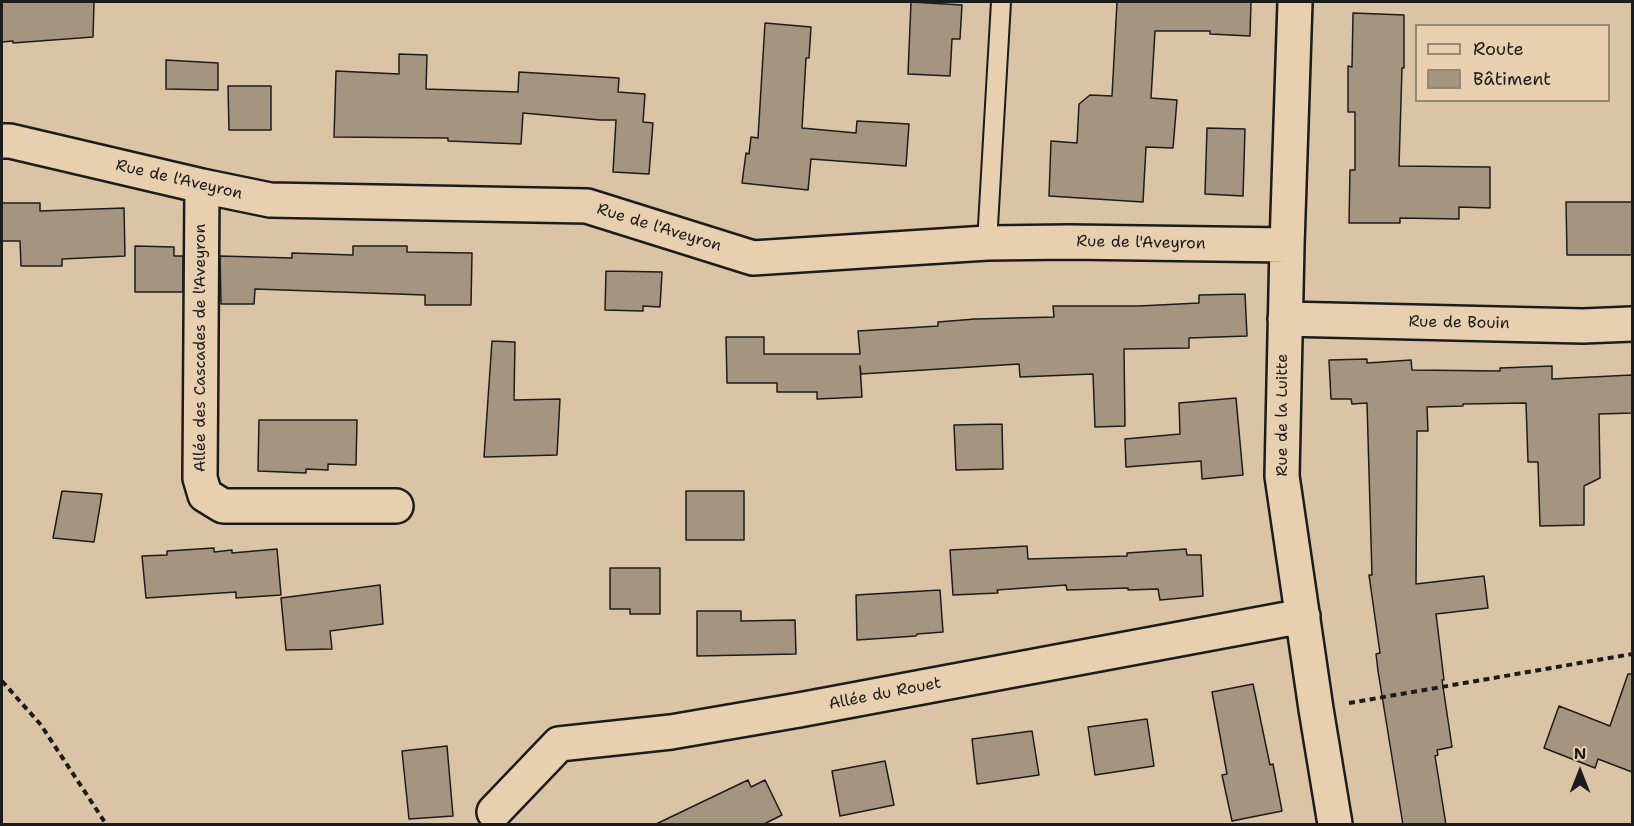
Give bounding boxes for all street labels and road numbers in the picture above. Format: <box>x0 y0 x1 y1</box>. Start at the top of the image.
street label: Rue de l'Aveyron <box>114 156 244 204</box>
street label: Rue de l'Aveyron <box>594 200 724 256</box>
street label: Allée des Cascades de l'Aveyron <box>191 224 211 472</box>
street label: Rue de l'Aveyron <box>1076 232 1206 254</box>
street label: Rue de Bouin <box>1408 313 1510 333</box>
street label: Rue de la Luitte <box>1273 354 1293 476</box>
street label: Allée du Rouet <box>827 674 943 714</box>

